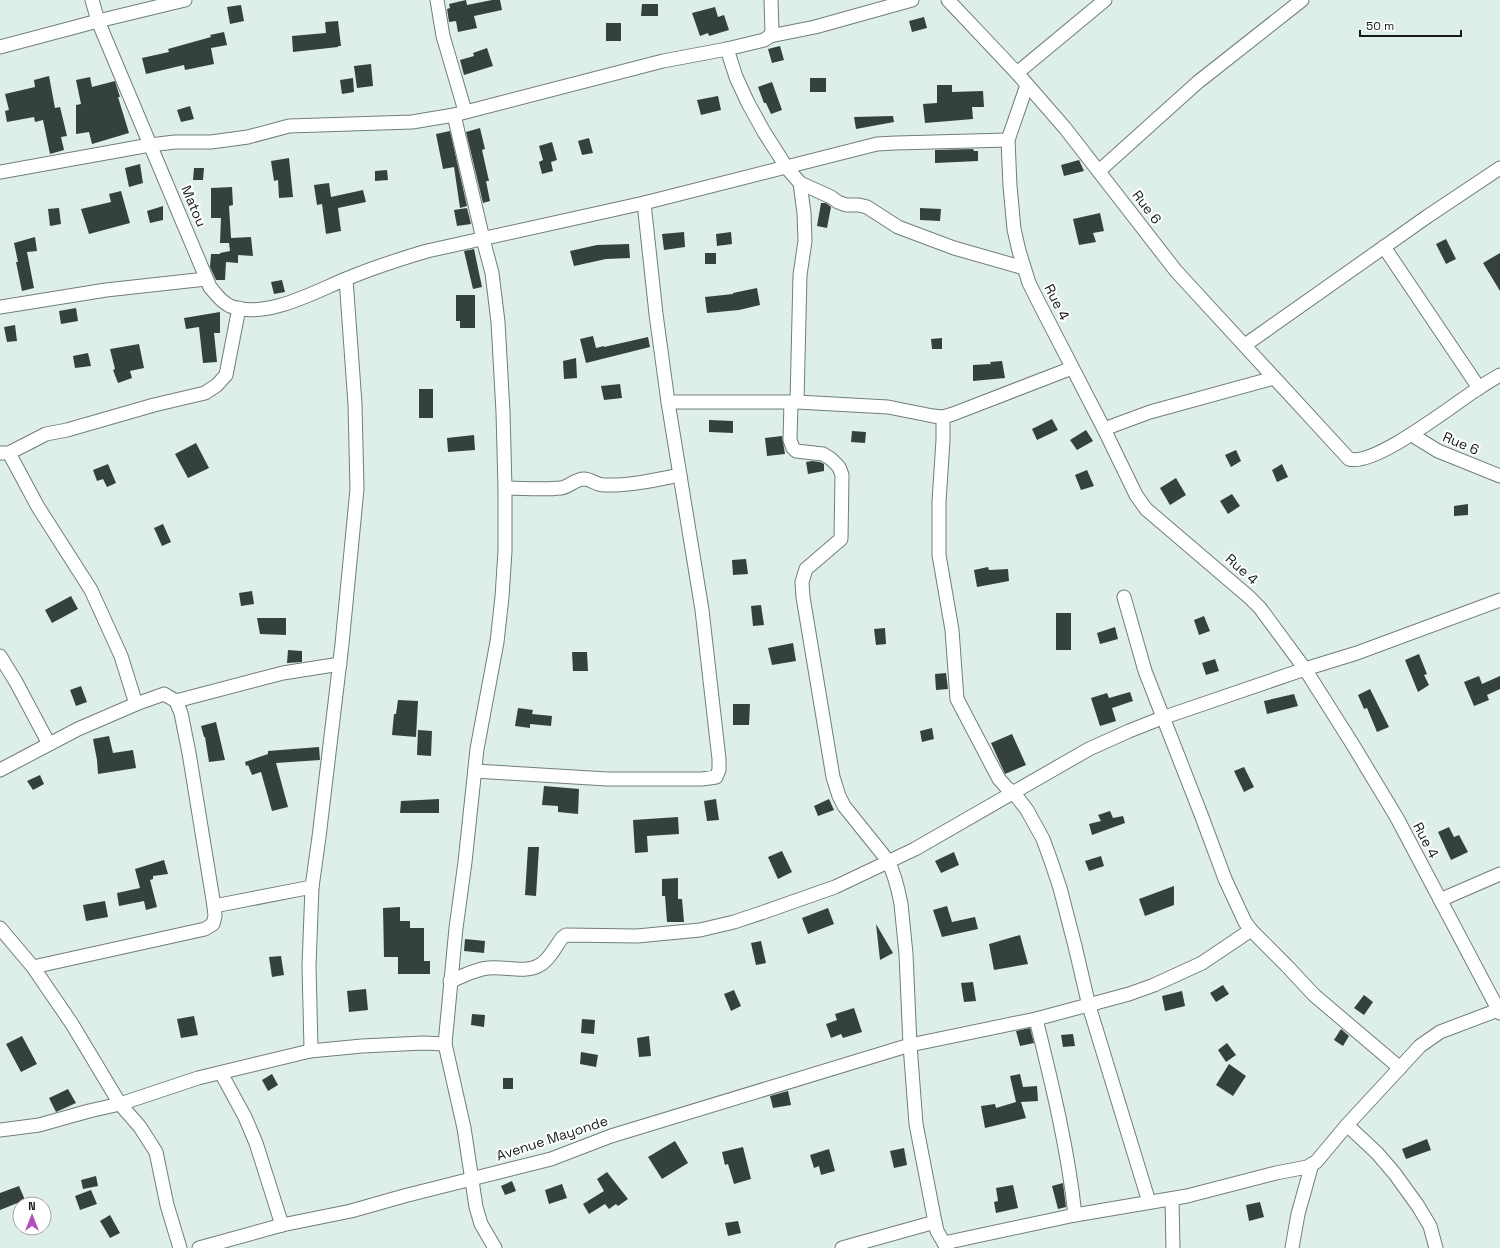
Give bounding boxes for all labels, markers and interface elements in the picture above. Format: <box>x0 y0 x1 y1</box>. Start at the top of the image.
scale bar <box>1360 12 1461 38</box>
text: 50 m <box>1366 18 1394 34</box>
street label: Matou <box>177 183 211 229</box>
street label: Rue 6 <box>1128 186 1166 228</box>
street label: Rue 4 <box>1040 281 1074 323</box>
street label: Rue 6 <box>1440 427 1482 459</box>
street label: Rue 4 <box>1222 550 1262 589</box>
street label: Rue 4 <box>1409 819 1443 861</box>
street label: Avenue Mayonde <box>494 1111 610 1165</box>
north arrow <box>12 1196 52 1236</box>
text: N <box>28 1199 36 1213</box>

